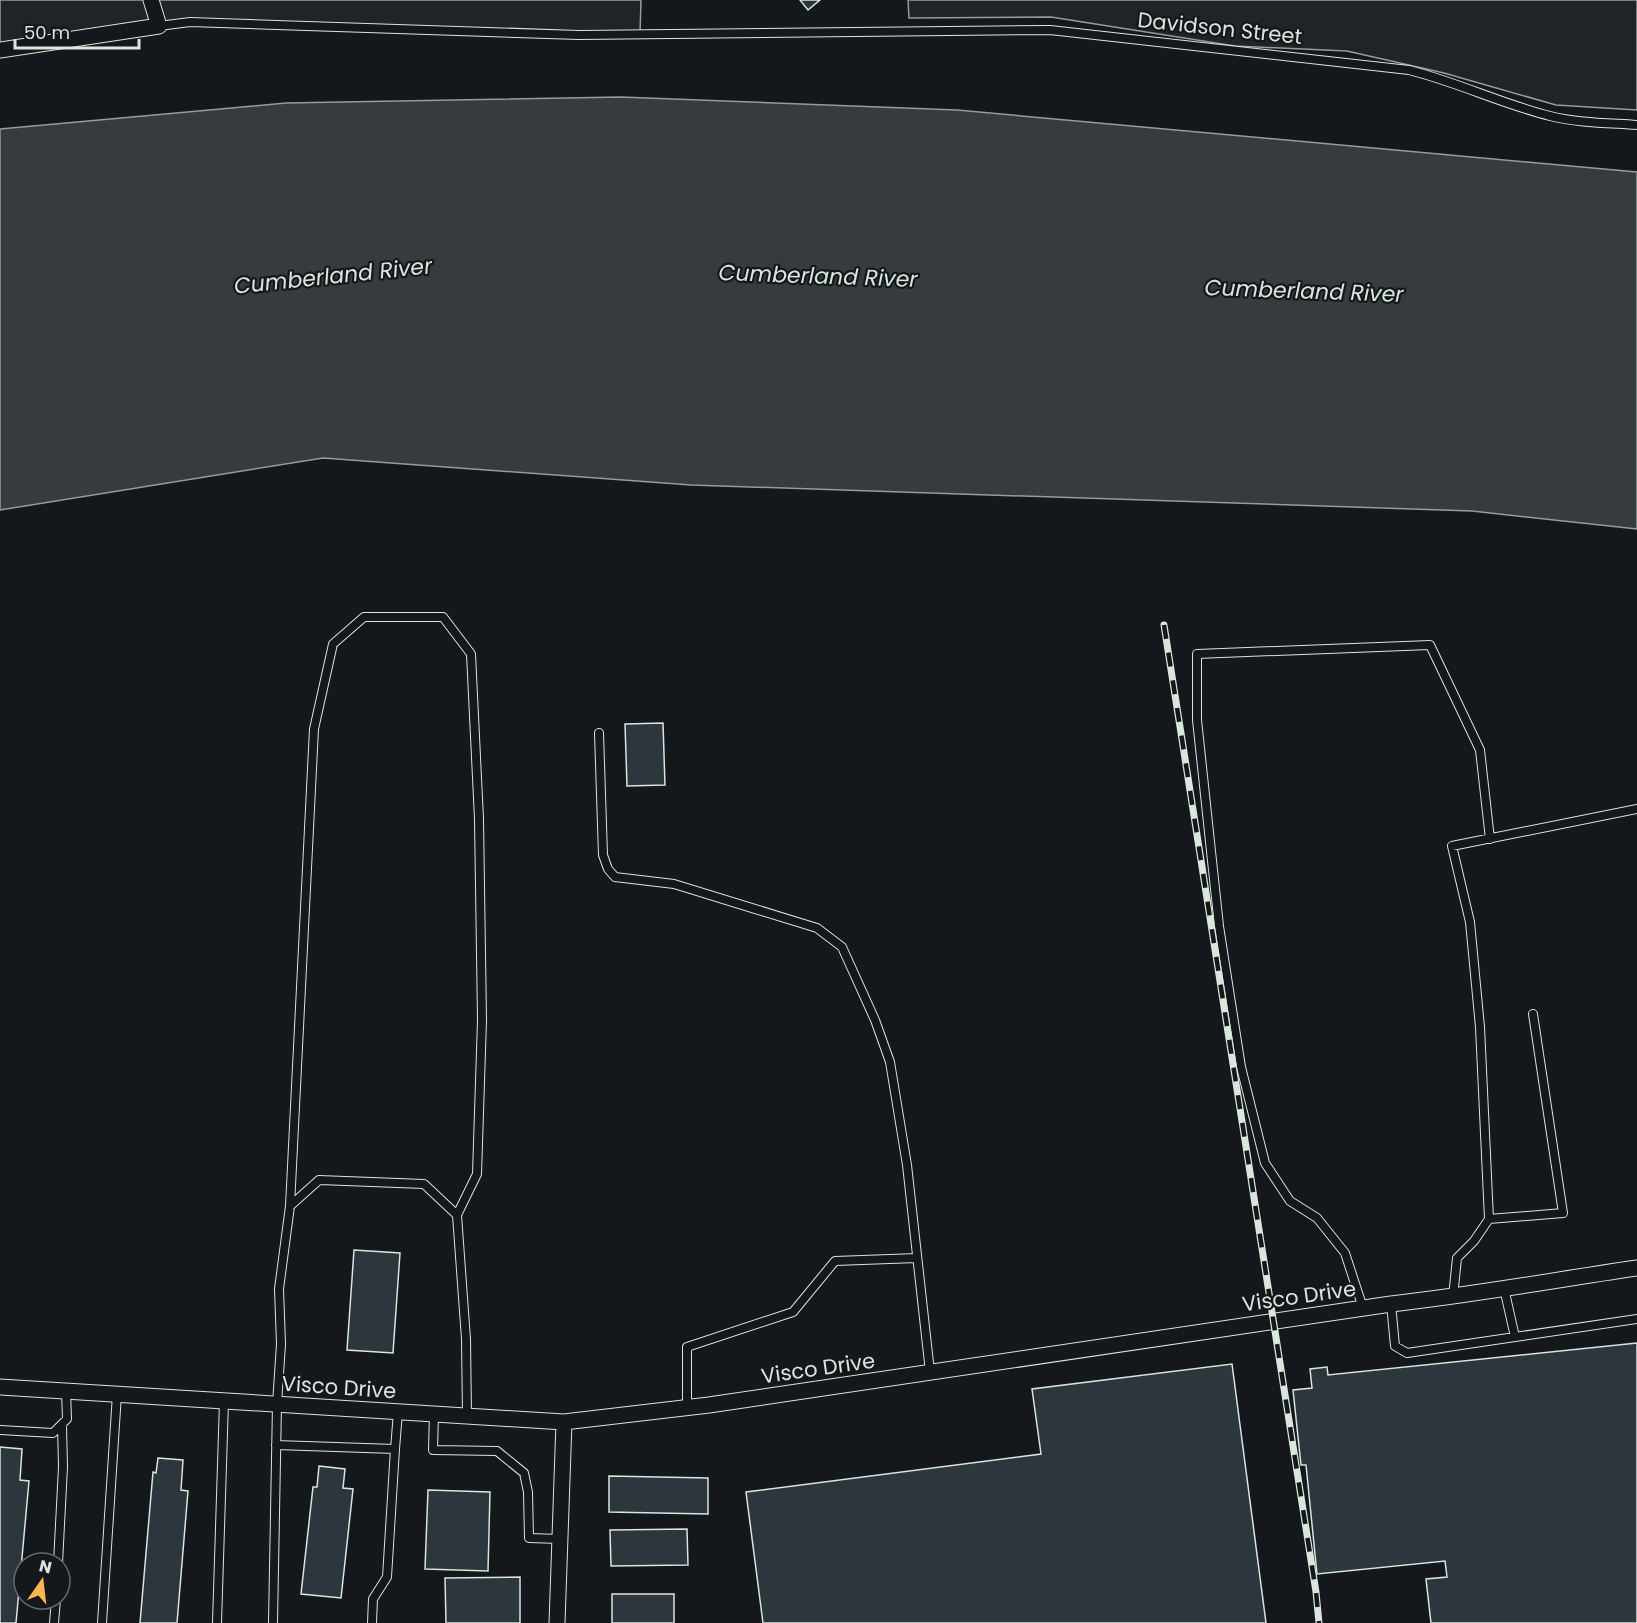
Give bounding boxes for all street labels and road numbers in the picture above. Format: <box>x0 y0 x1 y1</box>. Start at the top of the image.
street label: Davidson Street <box>1136 5 1304 51</box>
street label: Visco Drive <box>1240 1274 1358 1318</box>
street label: Visco Drive <box>759 1346 877 1390</box>
street label: Visco Drive <box>281 1369 397 1405</box>

